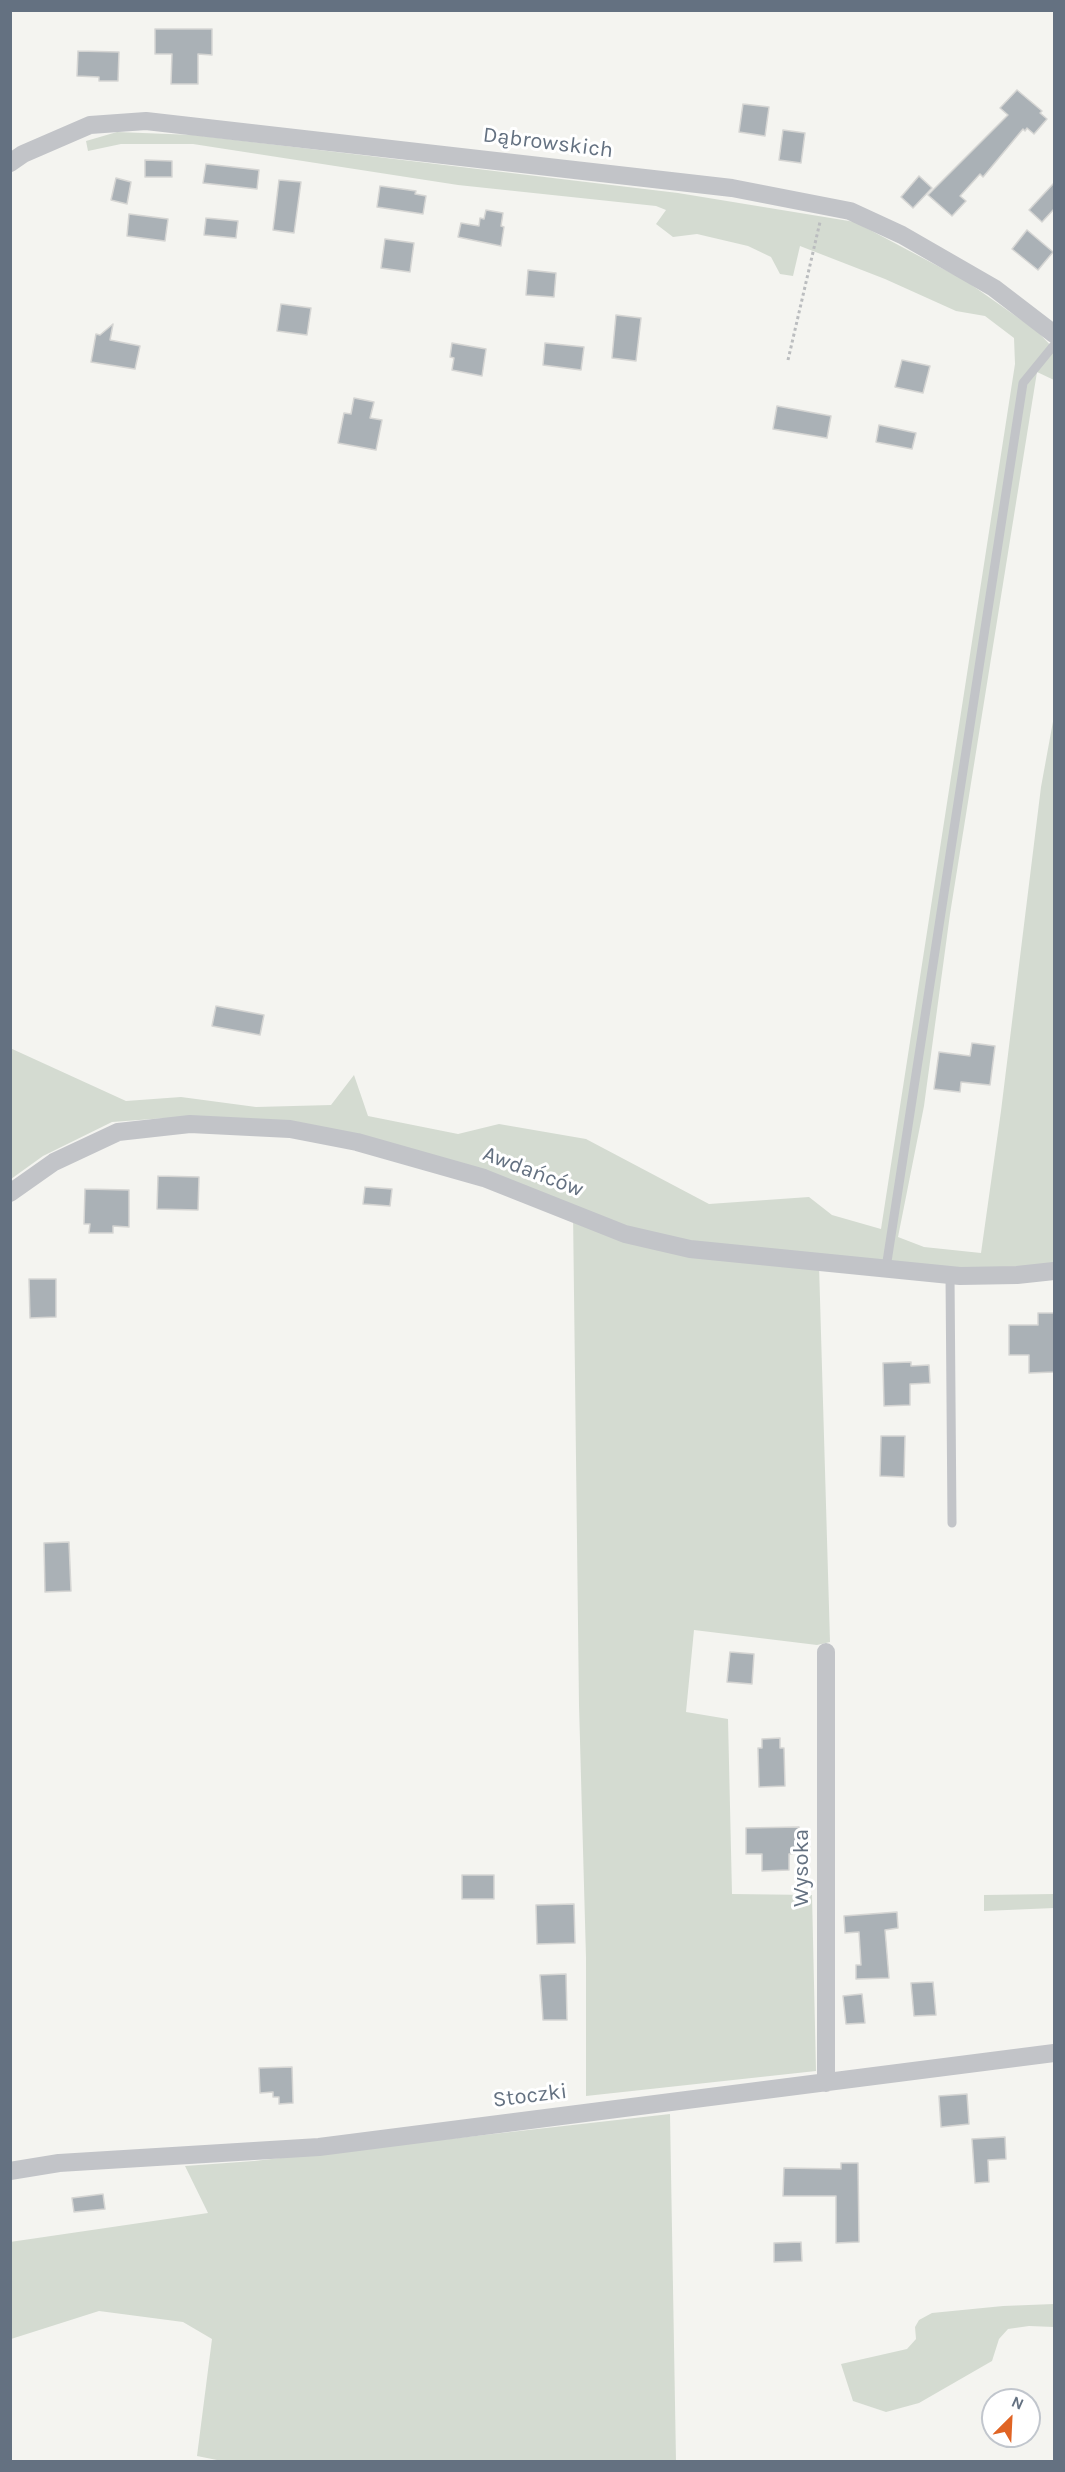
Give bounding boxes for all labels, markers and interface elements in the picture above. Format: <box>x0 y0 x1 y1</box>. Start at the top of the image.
street label: Dąbrowskich <box>482 122 614 164</box>
street label: Awdańców <box>479 1141 587 1203</box>
street label: Wysoka <box>789 1829 815 1907</box>
street label: Stoczki <box>491 2078 569 2114</box>
north arrow <box>981 2388 1041 2448</box>
text: N <box>1009 2392 1027 2414</box>

